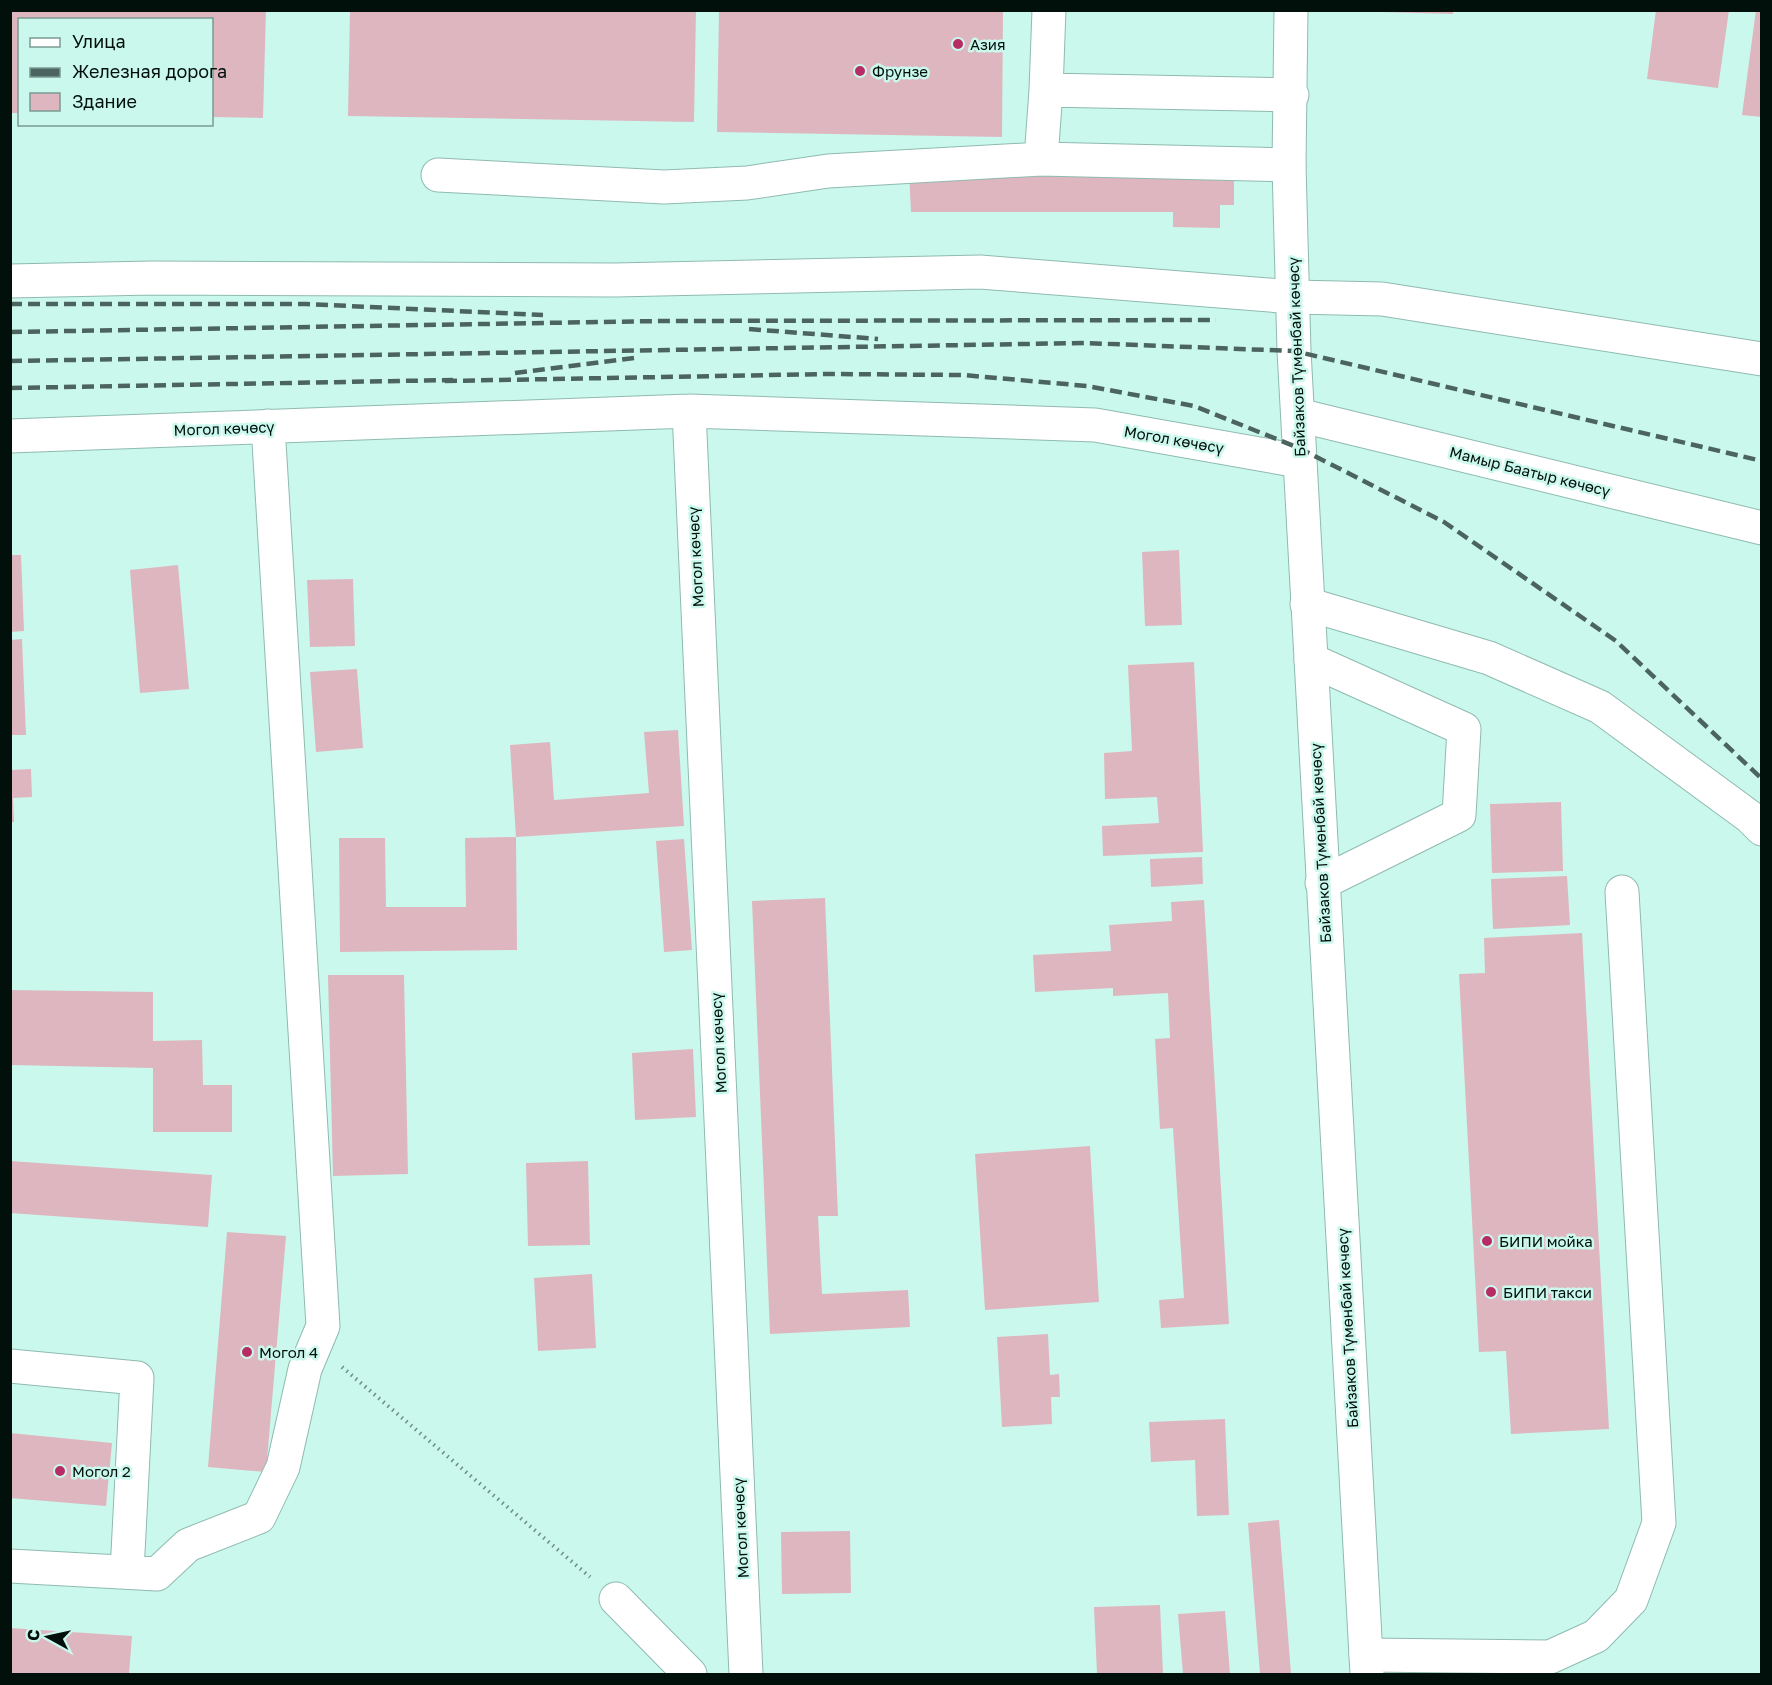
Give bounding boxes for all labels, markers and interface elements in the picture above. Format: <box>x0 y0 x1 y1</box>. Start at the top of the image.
legend <box>18 18 213 126</box>
text: Улица <box>72 30 126 52</box>
place label: Азия <box>970 35 1005 53</box>
marker: Азия <box>951 37 965 51</box>
text: Железная дорога <box>72 60 227 82</box>
place label: Фрунзе <box>872 62 928 80</box>
marker: Фрунзе <box>853 64 867 78</box>
text: Здание <box>72 90 137 112</box>
street label: Байзаков Түмөнбай көчөсү <box>1283 256 1309 457</box>
street label: Могол көчөсү <box>173 417 275 440</box>
street label: Могол көчөсү <box>1123 421 1226 458</box>
street label: Мамыр Баатыр көчөсү <box>1447 442 1613 501</box>
street label: Могол көчөсү <box>683 505 708 608</box>
street label: Байзаков Түмөнбай көчөсү <box>1306 742 1335 943</box>
street label: Могол көчөсү <box>706 991 731 1094</box>
street label: Байзаков Түмөнбай көчөсү <box>1333 1227 1362 1428</box>
place label: БИПИ мойка <box>1499 1232 1593 1250</box>
marker: БИПИ мойка <box>1480 1234 1494 1248</box>
place label: БИПИ такси <box>1503 1283 1592 1301</box>
marker: БИПИ такси <box>1484 1285 1498 1299</box>
place label: Могол 4 <box>259 1343 318 1361</box>
marker: Могол 4 <box>240 1345 254 1359</box>
place label: Могол 2 <box>72 1462 131 1480</box>
marker: Могол 2 <box>53 1464 67 1478</box>
street label: Могол көчөсү <box>728 1476 753 1579</box>
north arrow <box>18 1607 78 1667</box>
text: С <box>22 1628 44 1642</box>

